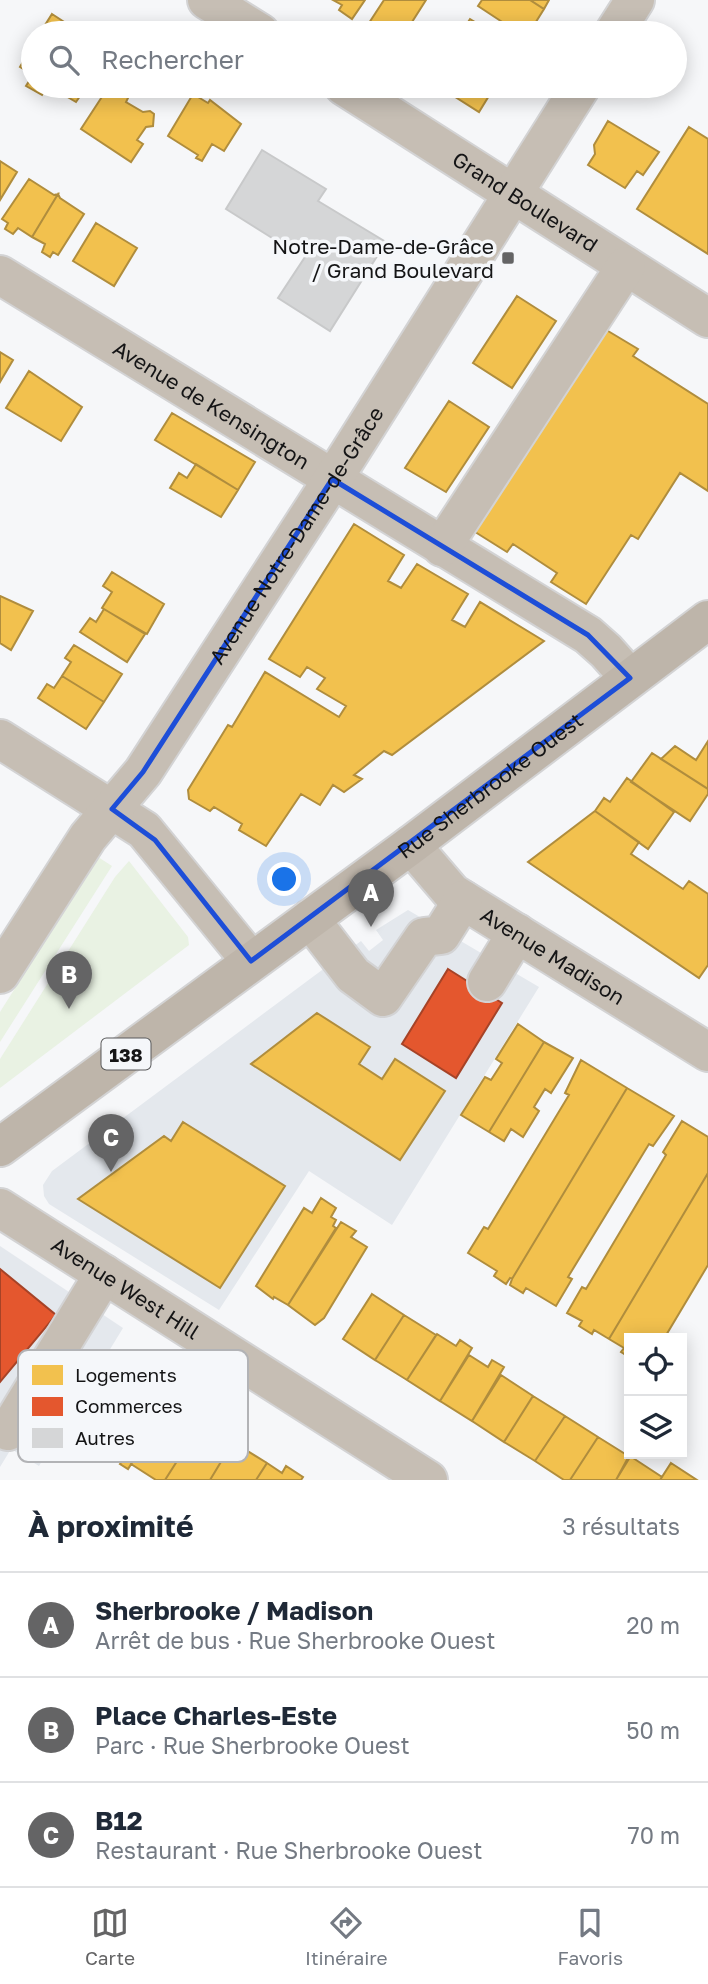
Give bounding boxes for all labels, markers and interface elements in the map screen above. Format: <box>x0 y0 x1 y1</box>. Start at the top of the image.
search box <box>21 21 687 98</box>
icon: search <box>45 41 83 79</box>
text: Rechercher <box>101 44 244 75</box>
street label: Grand Boulevard <box>448 146 603 257</box>
place label: Notre-Dame-de-Grâce / Grand Boulevard <box>272 233 494 283</box>
marker: Notre-Dame-de-Grâce / Grand Boulevard <box>500 250 516 266</box>
street label: Avenue de Kensington <box>109 335 314 474</box>
street label: Avenue Notre-Dame-de-Grâce <box>203 402 389 669</box>
street label: Rue Sherbrooke Ouest <box>392 707 588 864</box>
your location <box>267 862 301 896</box>
pin: A <box>348 869 394 927</box>
street label: Avenue Madison <box>476 901 630 1010</box>
pin: B <box>46 951 92 1009</box>
road number: 138 <box>102 1038 150 1070</box>
pin: C <box>88 1114 134 1172</box>
street label: Avenue West Hill <box>47 1231 205 1345</box>
map controls <box>624 1333 687 1459</box>
button: locate <box>624 1333 687 1396</box>
legend <box>18 1350 248 1462</box>
text: Logements <box>75 1363 177 1386</box>
text: Commerces <box>75 1394 183 1417</box>
button: layers <box>624 1396 687 1459</box>
text: Autres <box>75 1426 135 1449</box>
text: À proximité <box>28 1508 194 1544</box>
text: 3 résultats <box>562 1512 680 1540</box>
text: Sherbrooke / Madison <box>95 1595 373 1626</box>
text: A <box>43 1611 59 1639</box>
text: 20 m <box>626 1611 680 1639</box>
text: Arrêt de bus · Rue Sherbrooke Ouest <box>95 1626 495 1654</box>
text: Place Charles-Este <box>95 1700 337 1731</box>
text: B <box>43 1716 59 1744</box>
text: 50 m <box>626 1716 680 1744</box>
text: Parc · Rue Sherbrooke Ouest <box>95 1731 410 1759</box>
text: B12 <box>95 1805 143 1836</box>
text: C <box>43 1821 59 1849</box>
text: 70 m <box>627 1821 680 1849</box>
text: Restaurant · Rue Sherbrooke Ouest <box>95 1836 482 1864</box>
tab: Carte <box>85 1904 135 1969</box>
tab: Itinéraire <box>305 1904 388 1969</box>
tab: Favoris <box>558 1904 623 1969</box>

